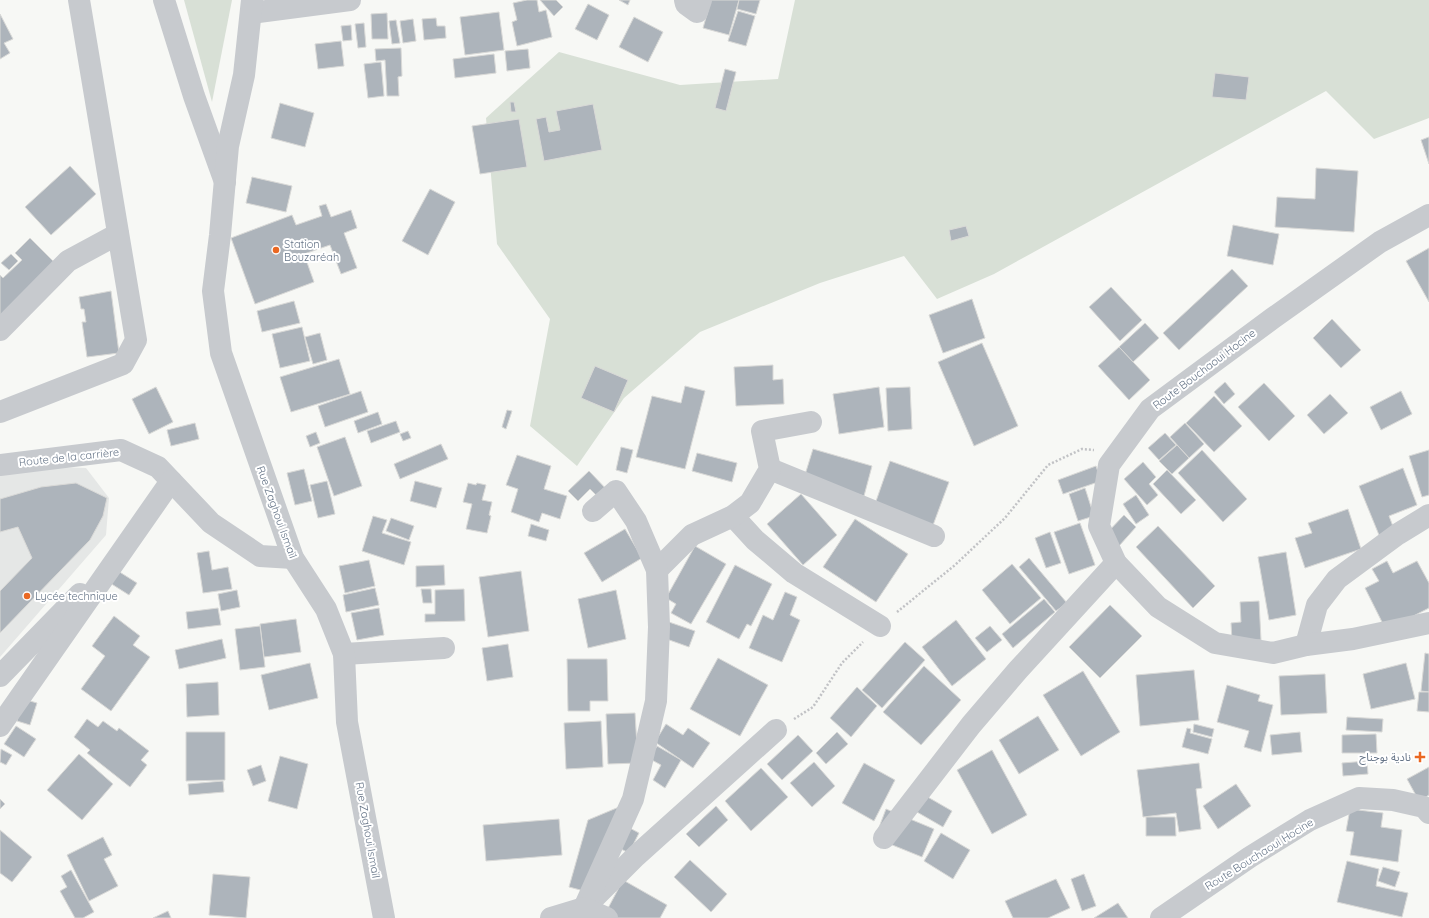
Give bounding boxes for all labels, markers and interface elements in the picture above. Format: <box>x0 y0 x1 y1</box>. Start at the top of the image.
place label: Station Bouzaréah <box>284 237 339 264</box>
marker: Station Bouzaréah <box>271 245 281 255</box>
street label: Route Bouchaoui Hocine <box>1150 326 1258 412</box>
street label: Route de la carrière <box>18 445 120 469</box>
street label: Rue Zaghoui Ismaïl <box>254 464 300 560</box>
place label: Lycée technique <box>35 589 118 603</box>
marker: Lycée technique <box>22 591 32 601</box>
place label: نادية بوجناح <box>1359 750 1411 765</box>
marker: نادية بوجناح <box>1414 751 1426 763</box>
street label: Rue Zaghoui Ismaïl <box>353 781 383 879</box>
street label: Route Bouchaoui Hocine <box>1202 815 1316 893</box>

